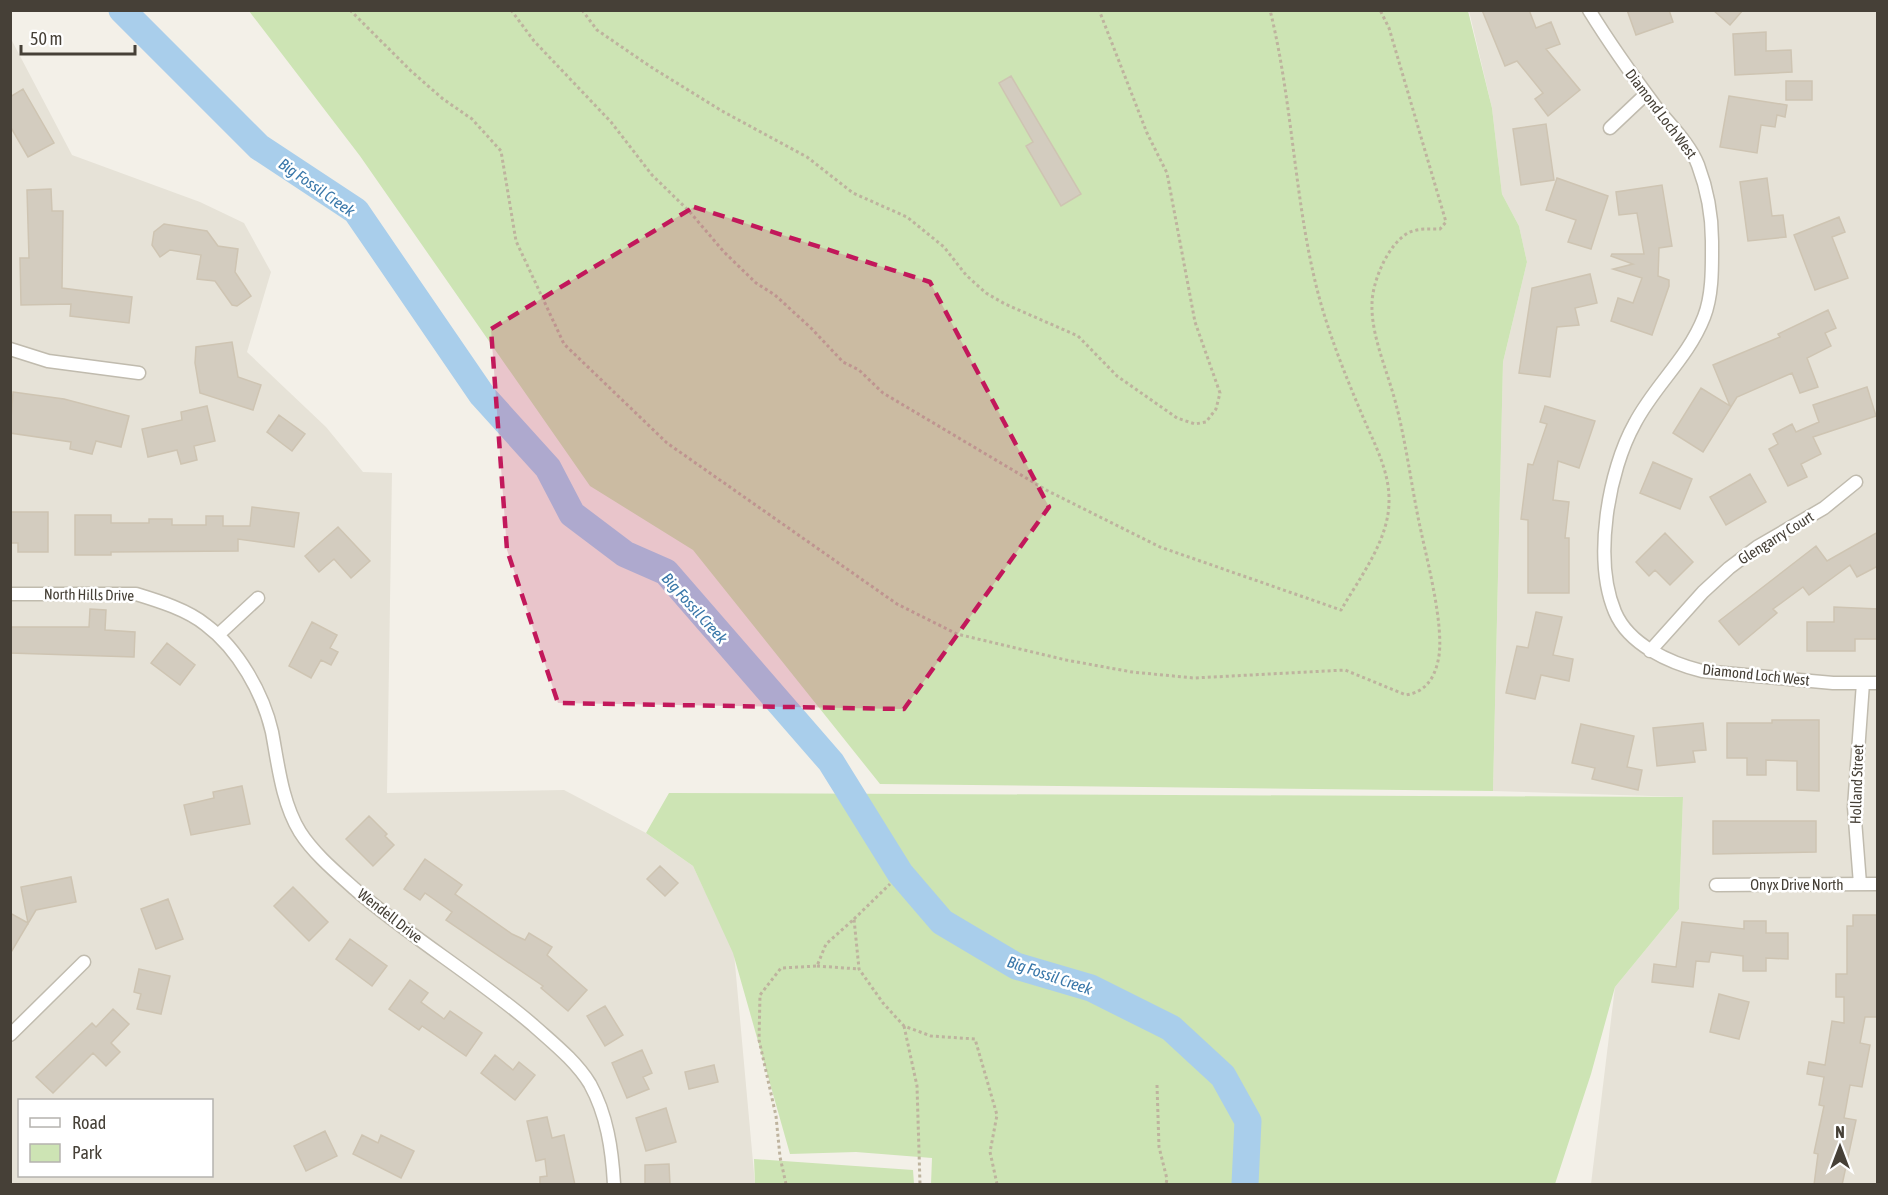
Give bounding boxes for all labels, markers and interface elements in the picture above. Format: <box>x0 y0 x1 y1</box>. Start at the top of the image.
scale bar <box>21 18 135 56</box>
text: 50 m <box>30 28 62 49</box>
street label: Diamond Loch West <box>1622 66 1701 162</box>
water label: Big Fossil Creek <box>275 154 359 221</box>
street label: Glengarry Court <box>1735 508 1817 567</box>
water label: Big Fossil Creek <box>658 569 732 648</box>
street label: North Hills Drive <box>44 585 135 604</box>
street label: Diamond Loch West <box>1702 660 1810 689</box>
street label: Holland Street <box>1847 744 1866 824</box>
street label: Onyx Drive North <box>1750 876 1844 893</box>
street label: Wendell Drive <box>355 885 426 946</box>
water label: Big Fossil Creek <box>1005 952 1096 999</box>
legend <box>18 1099 213 1177</box>
text: Road <box>72 1112 106 1133</box>
north arrow <box>1810 1117 1870 1177</box>
text: N <box>1835 1123 1845 1141</box>
text: Park <box>72 1142 102 1163</box>

